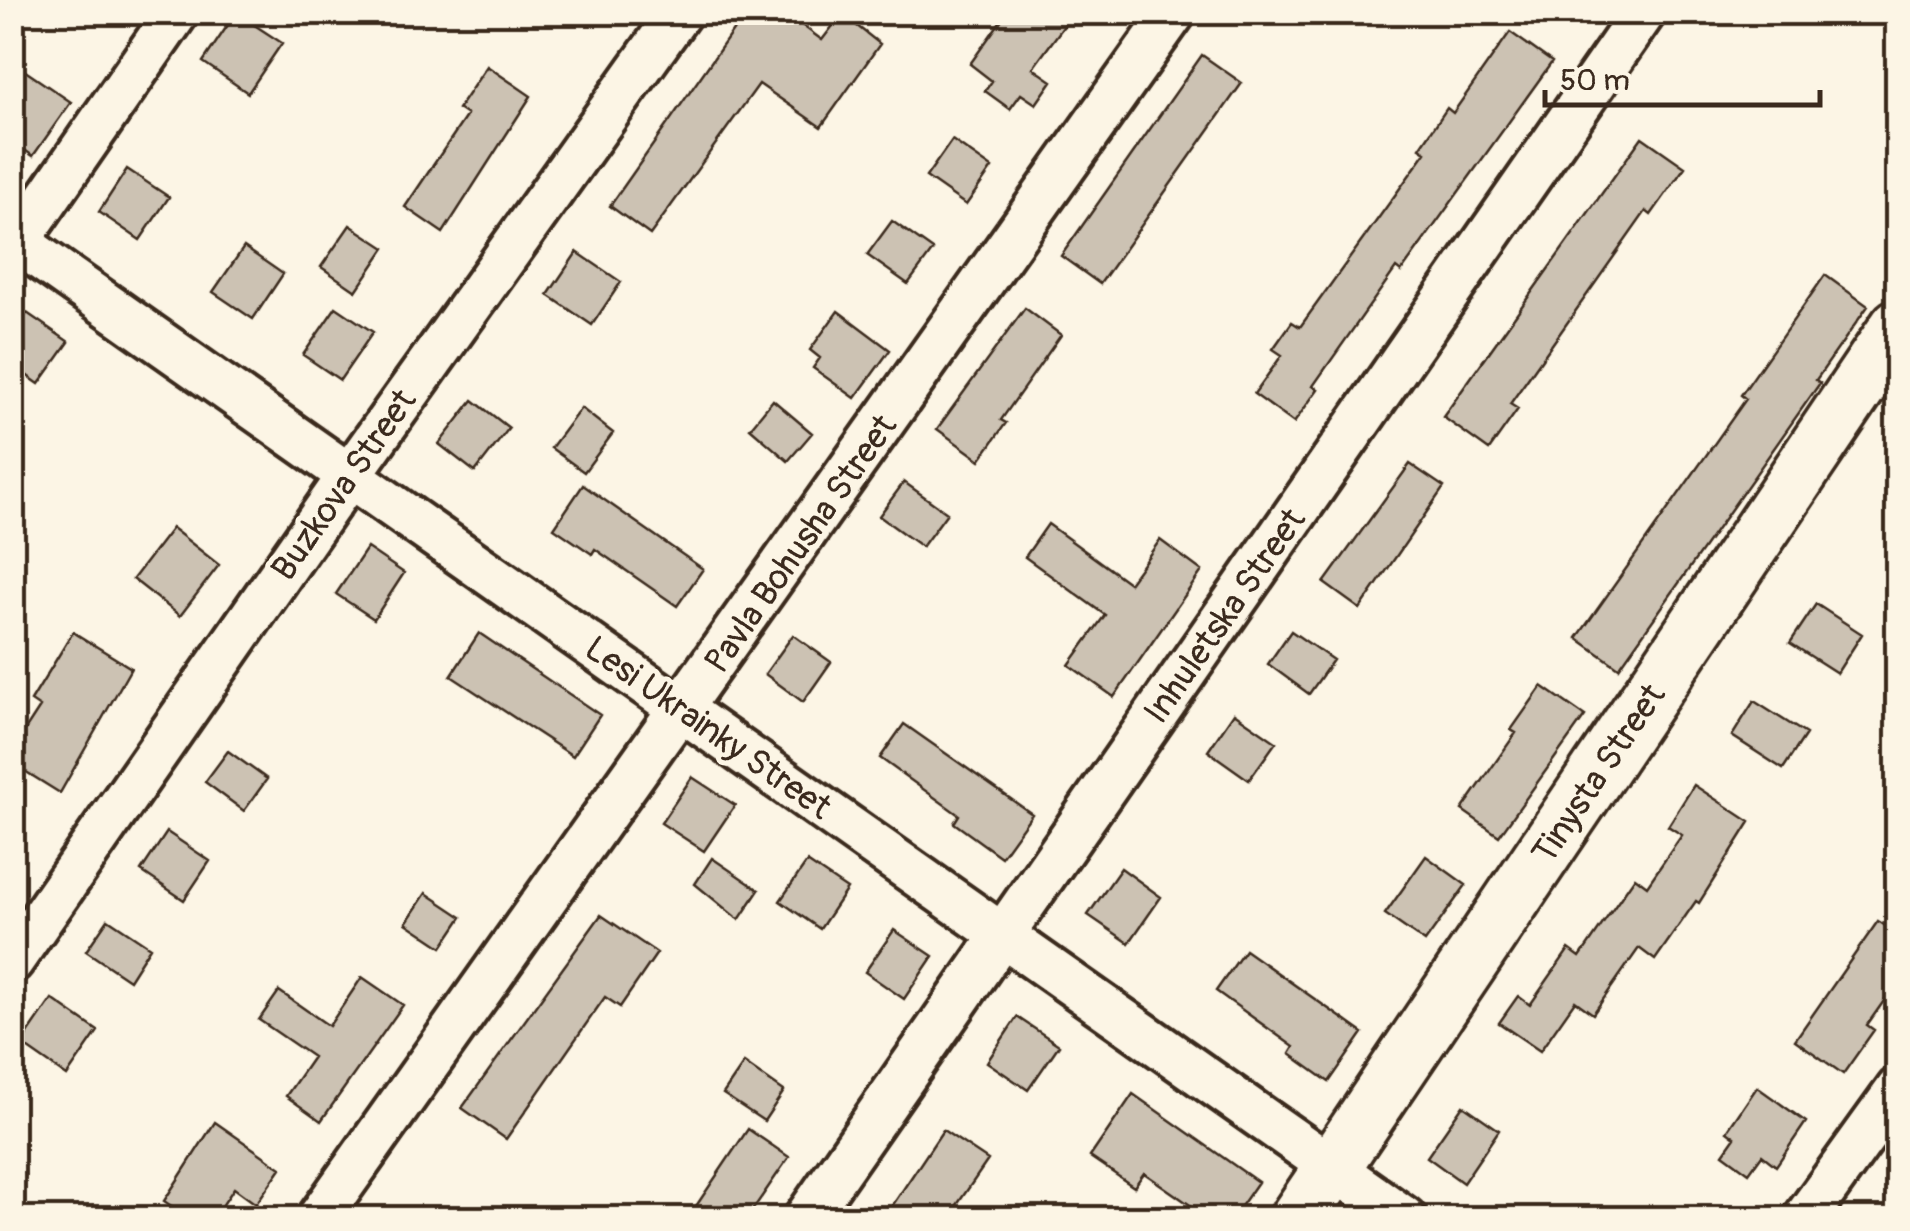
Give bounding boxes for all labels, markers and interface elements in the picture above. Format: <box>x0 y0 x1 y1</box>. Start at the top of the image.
scale bar <box>1545 45 1820 107</box>
text: 50 m <box>1560 62 1630 99</box>
street label: Buzkova Street <box>262 380 427 589</box>
street label: Pavla Bohusha Street <box>695 405 907 682</box>
street label: Inhuletska Street <box>1135 499 1316 732</box>
street label: Lesi Ukrainky Street <box>576 627 840 830</box>
street label: Tinysta Street <box>1523 675 1676 872</box>

